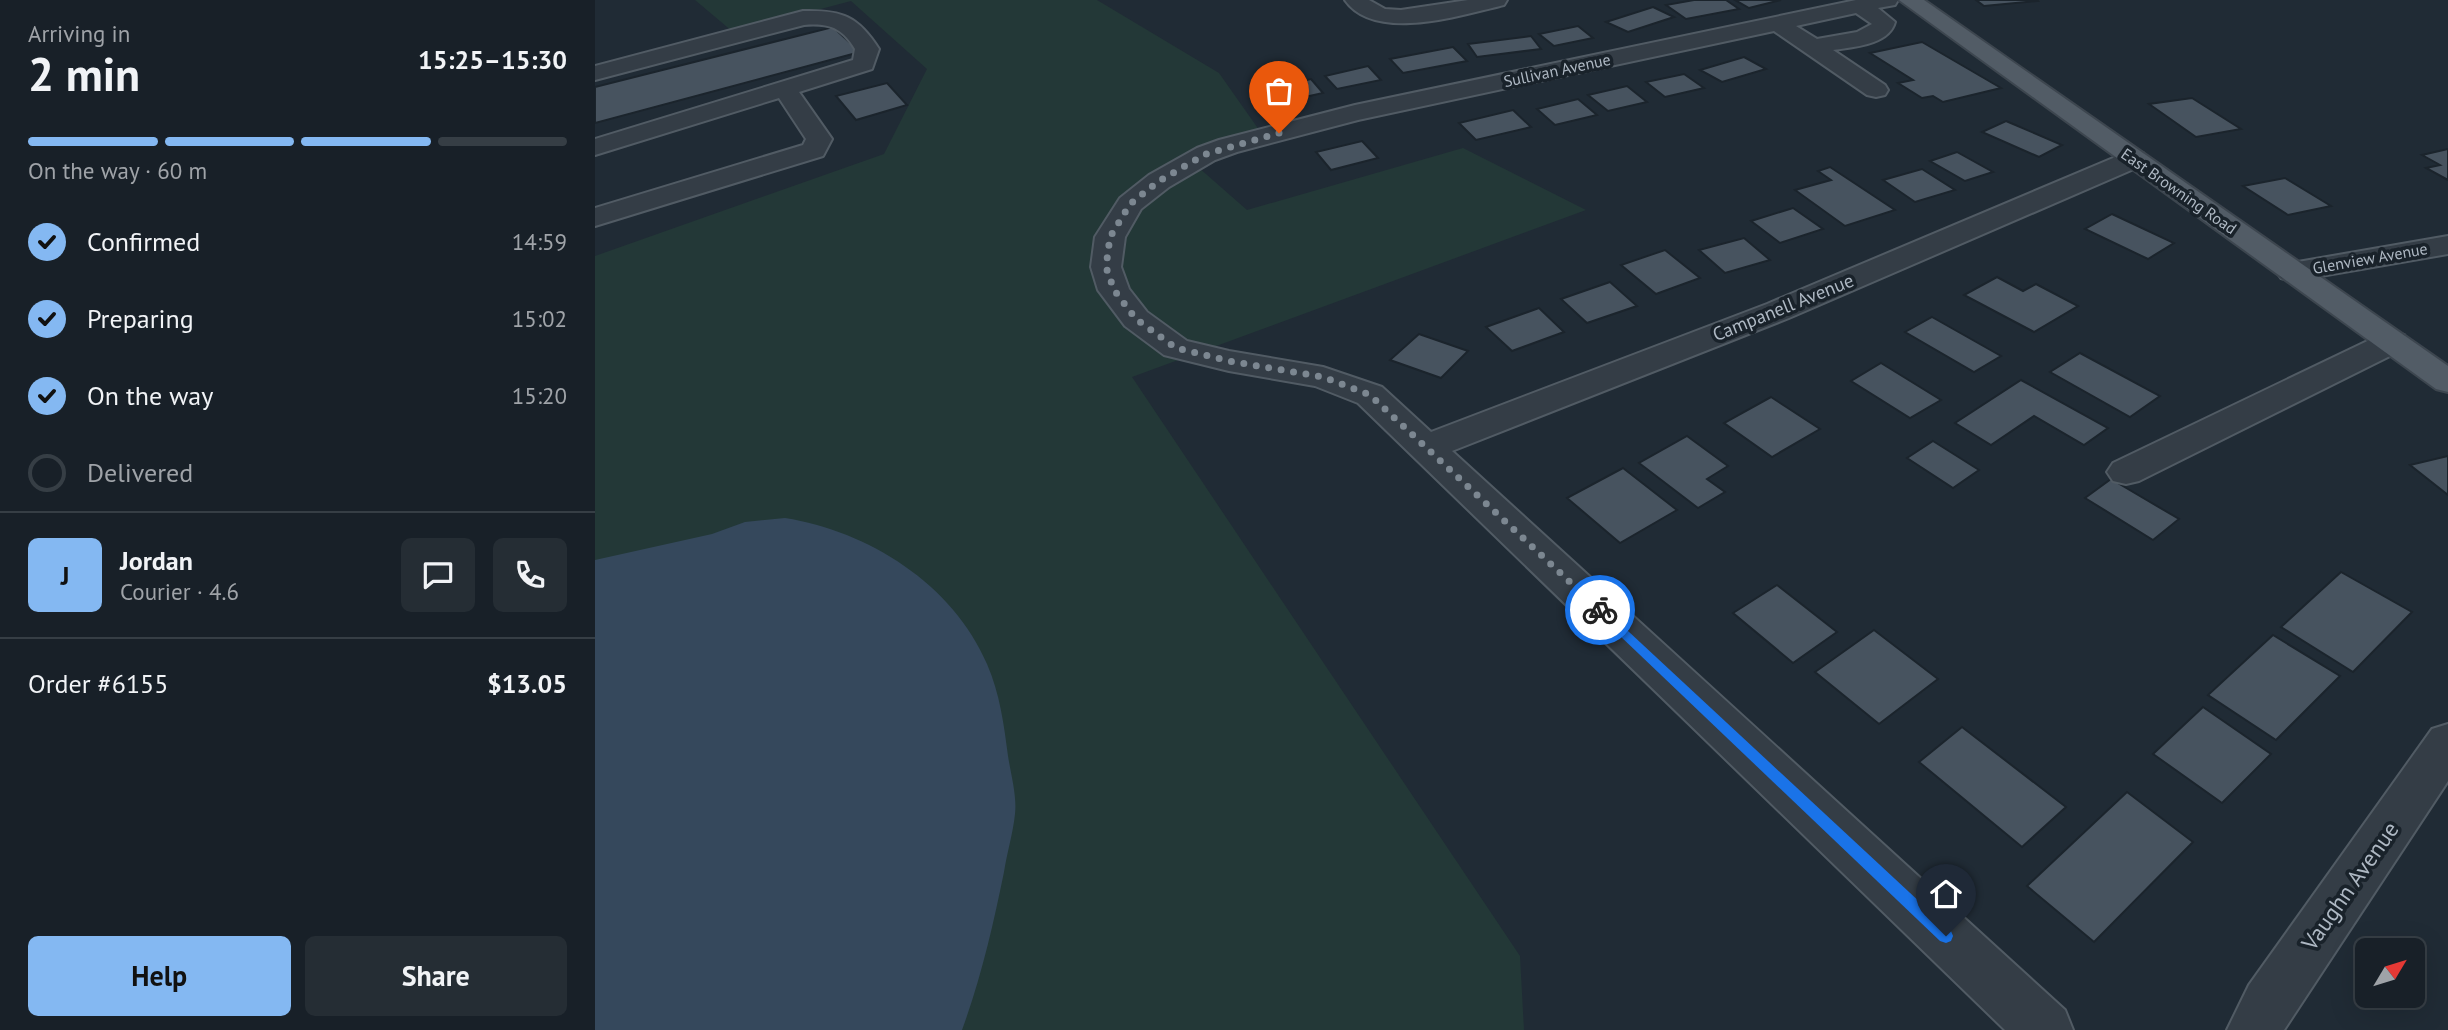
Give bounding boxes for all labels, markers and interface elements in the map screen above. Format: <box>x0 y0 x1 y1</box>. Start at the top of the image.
text: Arriving in <box>28 19 130 48</box>
text: 15:25–15:30 <box>418 43 567 76</box>
text: 2 min <box>28 44 140 104</box>
street label: Sullivan Avenue <box>1502 49 1612 91</box>
pin <box>1249 61 1309 133</box>
icon: bag <box>1260 72 1298 110</box>
street label: East Browning Road <box>2117 144 2241 238</box>
text: On the way · 60 m <box>28 156 207 185</box>
icon: check <box>28 223 66 261</box>
text: Confirmed <box>87 225 200 258</box>
text: 14:59 <box>512 227 567 256</box>
street label: Glenview Avenue <box>2311 238 2429 278</box>
street label: Campanell Avenue <box>1709 268 1857 346</box>
icon: check <box>28 300 66 338</box>
text: Preparing <box>87 302 194 335</box>
text: 15:02 <box>512 304 567 333</box>
icon: check <box>28 377 66 415</box>
text: On the way <box>87 379 213 412</box>
text: 15:20 <box>512 381 567 410</box>
text: Delivered <box>87 456 193 489</box>
button: chat <box>401 538 475 612</box>
button: phone <box>493 538 567 612</box>
text: Jordan <box>120 544 193 577</box>
text: J <box>61 559 69 592</box>
courier <box>1565 575 1635 645</box>
text: Courier · 4.6 <box>120 577 239 606</box>
icon: bike <box>1581 591 1619 629</box>
text: Order #6155 <box>28 667 168 700</box>
text: $13.05 <box>487 667 567 700</box>
street label: Vaughn Avenue <box>2294 816 2405 956</box>
pin <box>1916 864 1976 936</box>
icon: home <box>1927 875 1965 913</box>
button: Help <box>28 936 291 1016</box>
button: Share <box>305 936 567 1016</box>
north arrow <box>2355 938 2425 1008</box>
map controls <box>2355 938 2425 1008</box>

